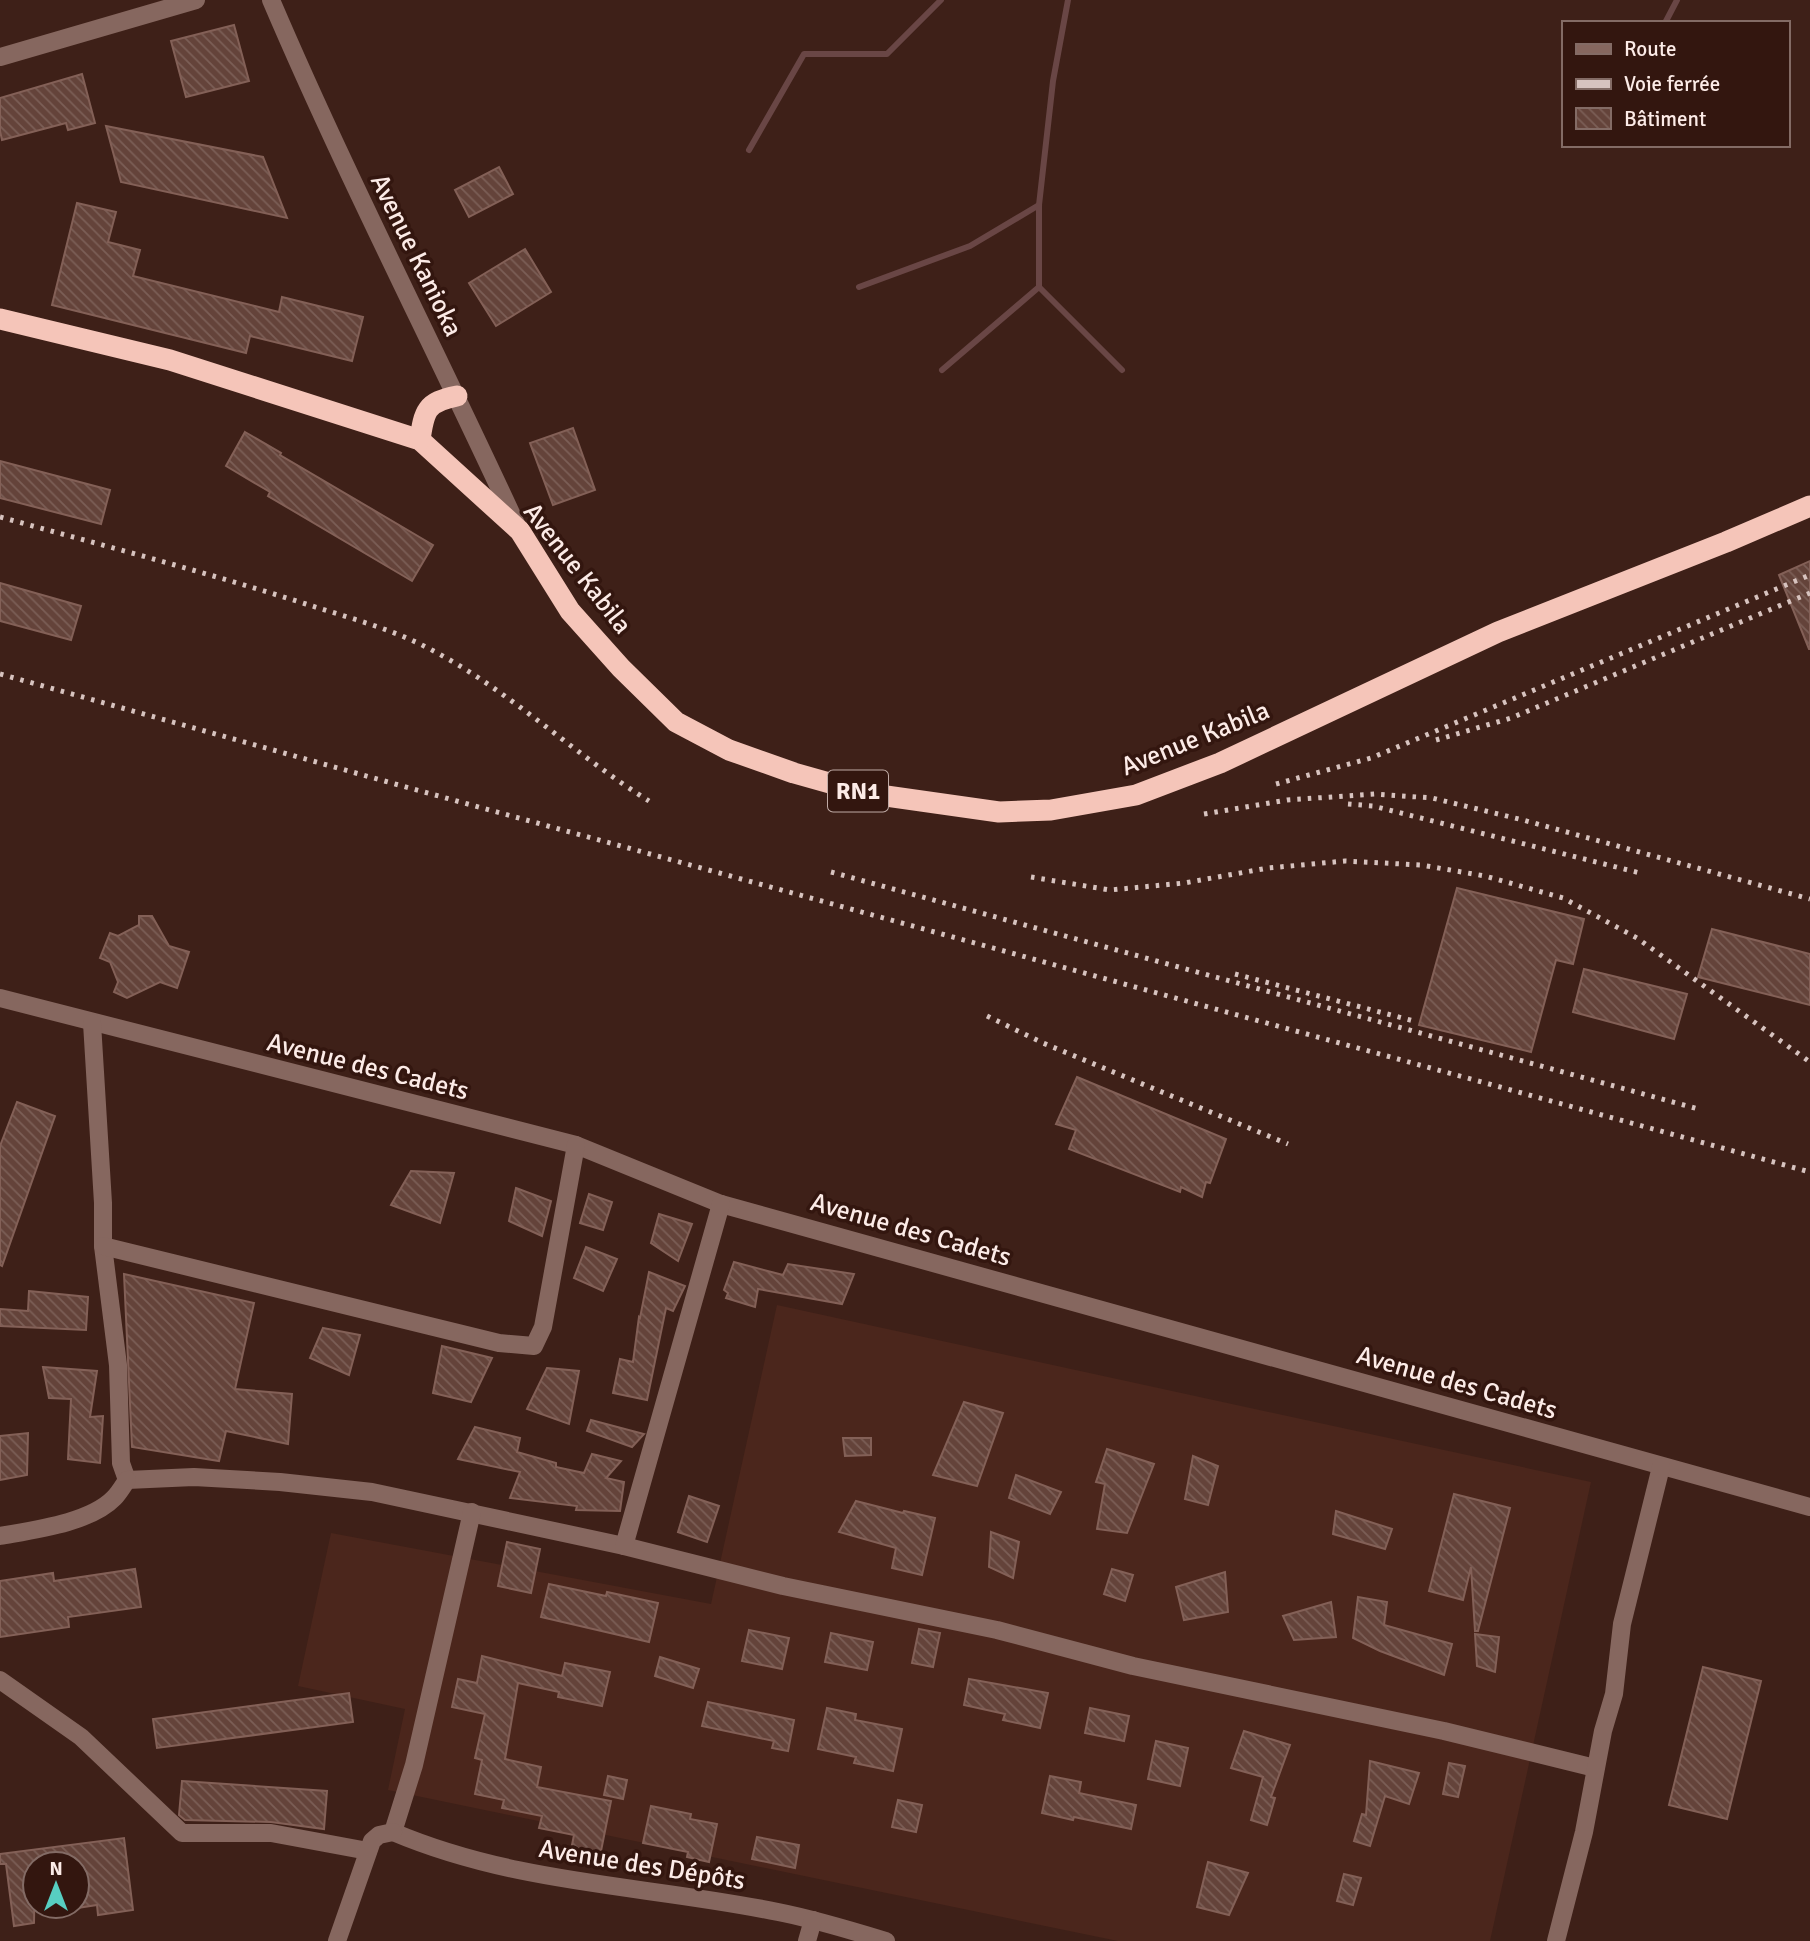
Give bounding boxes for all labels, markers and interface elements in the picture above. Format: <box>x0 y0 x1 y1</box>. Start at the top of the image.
legend <box>1562 21 1789 147</box>
text: Route <box>1624 36 1676 62</box>
text: Voie ferrée <box>1624 71 1720 97</box>
text: Bâtiment <box>1624 106 1706 132</box>
street label: Avenue Kanioka <box>363 169 469 342</box>
street label: Avenue Kabila <box>516 497 638 640</box>
street label: Avenue Kabila <box>1116 695 1274 783</box>
road number: RN1 <box>828 770 888 812</box>
street label: Avenue des Cadets <box>264 1026 472 1108</box>
street label: Avenue des Cadets <box>807 1186 1015 1274</box>
street label: Avenue des Cadets <box>1353 1339 1561 1427</box>
street label: Avenue des Dépôts <box>536 1833 747 1897</box>
north arrow <box>21 1850 91 1920</box>
text: N <box>49 1857 63 1881</box>

